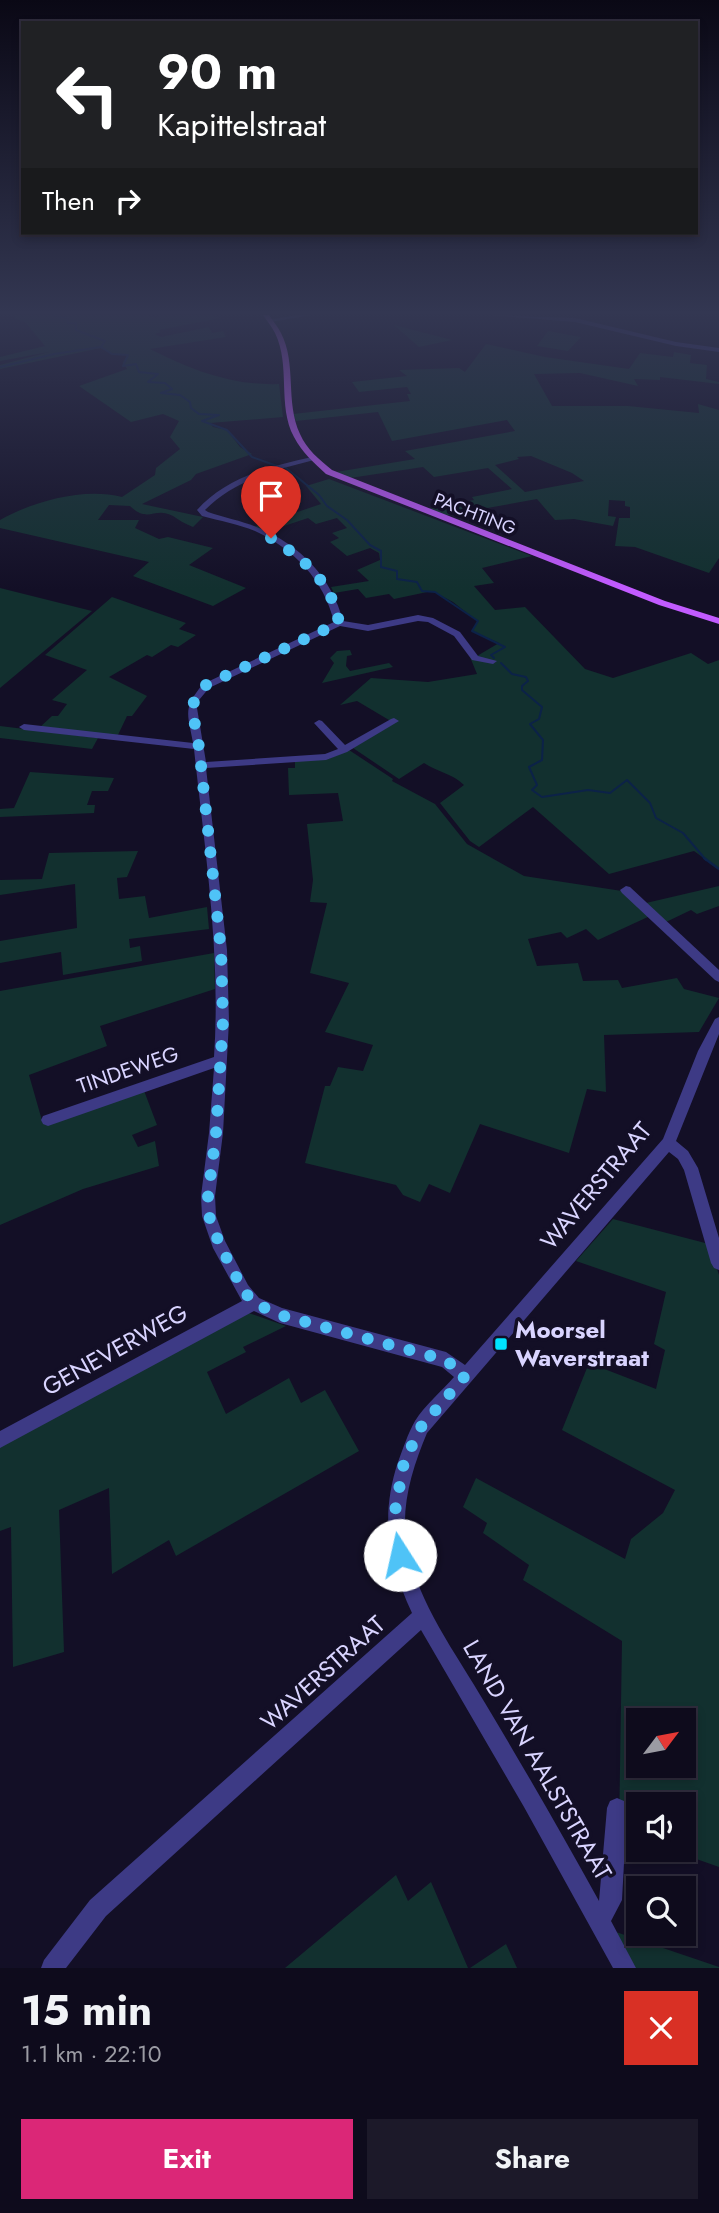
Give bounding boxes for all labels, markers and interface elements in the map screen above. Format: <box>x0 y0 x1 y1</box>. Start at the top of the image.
text: 90 m <box>157 37 277 107</box>
icon: left <box>42 49 133 140</box>
text: Kapittelstraat <box>157 102 326 148</box>
text: Then <box>42 182 95 220</box>
icon: right <box>109 182 147 220</box>
pin <box>241 466 301 538</box>
icon: arrive <box>252 477 290 515</box>
street label: PACHTING <box>430 486 520 542</box>
street label: TINDEWEG <box>73 1039 183 1101</box>
street label: WAVERSTRAAT <box>532 1114 659 1257</box>
street label: GENEVERWEG <box>36 1295 194 1404</box>
place label: Moorsel Waverstraat <box>515 1312 649 1375</box>
marker: Moorsel Waverstraat <box>493 1336 509 1352</box>
position arrow <box>363 1518 437 1592</box>
street label: WAVERSTRAAT <box>253 1607 393 1738</box>
street label: LAND VAN AALSTSTRAAT <box>454 1633 621 1886</box>
north arrow <box>626 1708 696 1778</box>
map controls <box>626 1708 696 1946</box>
button: sound <box>626 1792 696 1862</box>
button: search <box>626 1876 696 1946</box>
text: 15 min <box>21 1980 152 2041</box>
button: close <box>624 1991 698 2065</box>
text: 1.1 km · 22:10 <box>21 2037 161 2071</box>
button: Exit <box>21 2119 353 2199</box>
button: Share <box>367 2119 698 2199</box>

